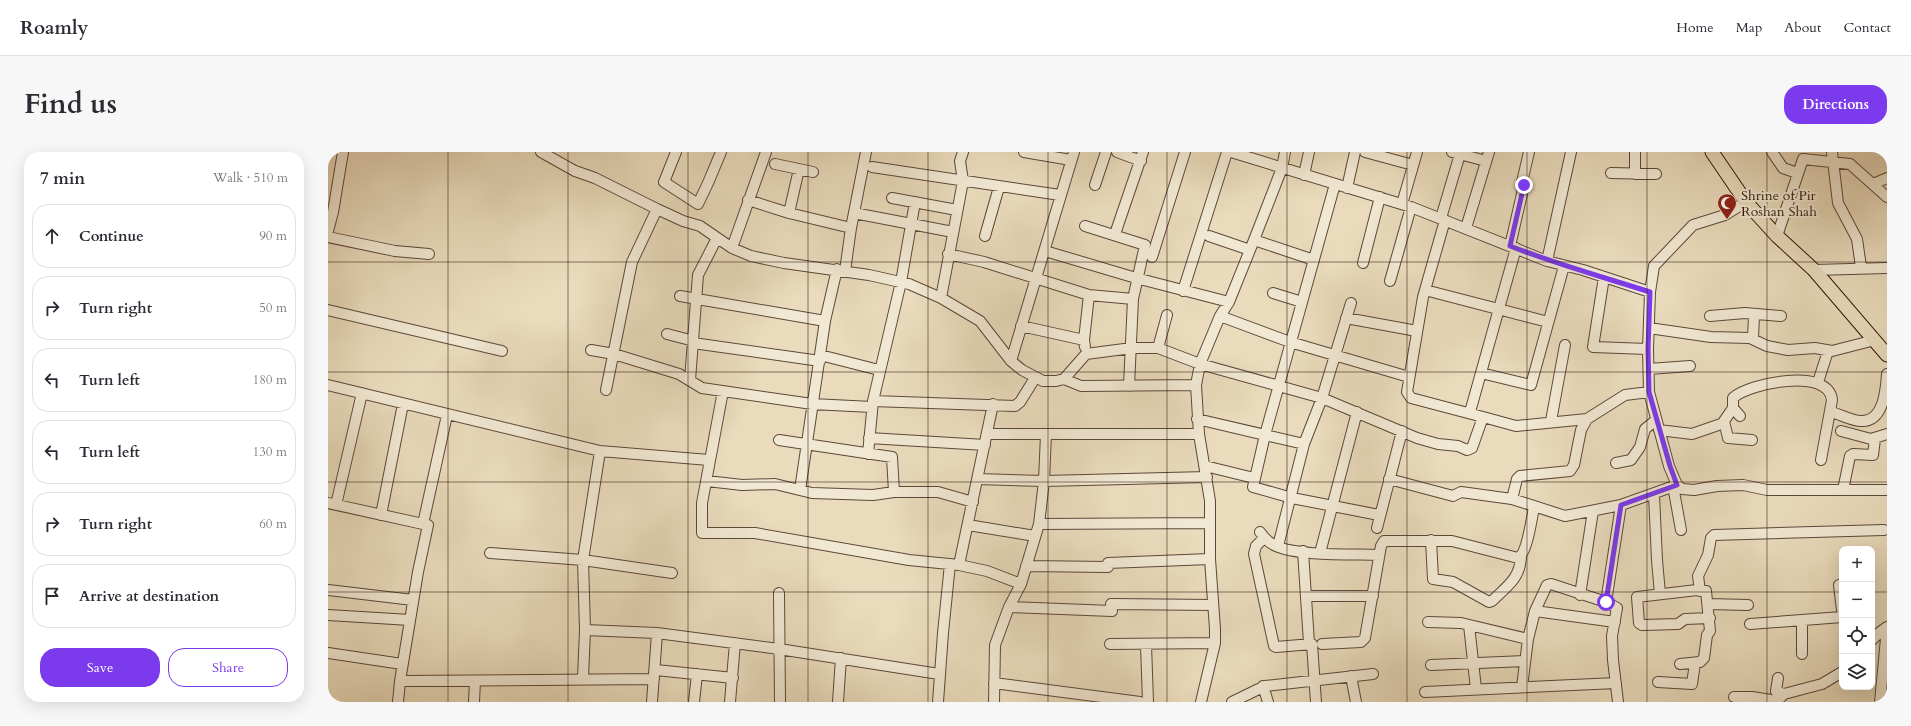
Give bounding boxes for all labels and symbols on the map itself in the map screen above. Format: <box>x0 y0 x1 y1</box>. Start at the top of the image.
route end <box>1515 176 1533 194</box>
place label: Shrine of Pir Roshan Shah <box>1741 186 1817 221</box>
mosque icon: Shrine of Pir Roshan Shah <box>1716 192 1738 220</box>
route start <box>1597 593 1615 611</box>

